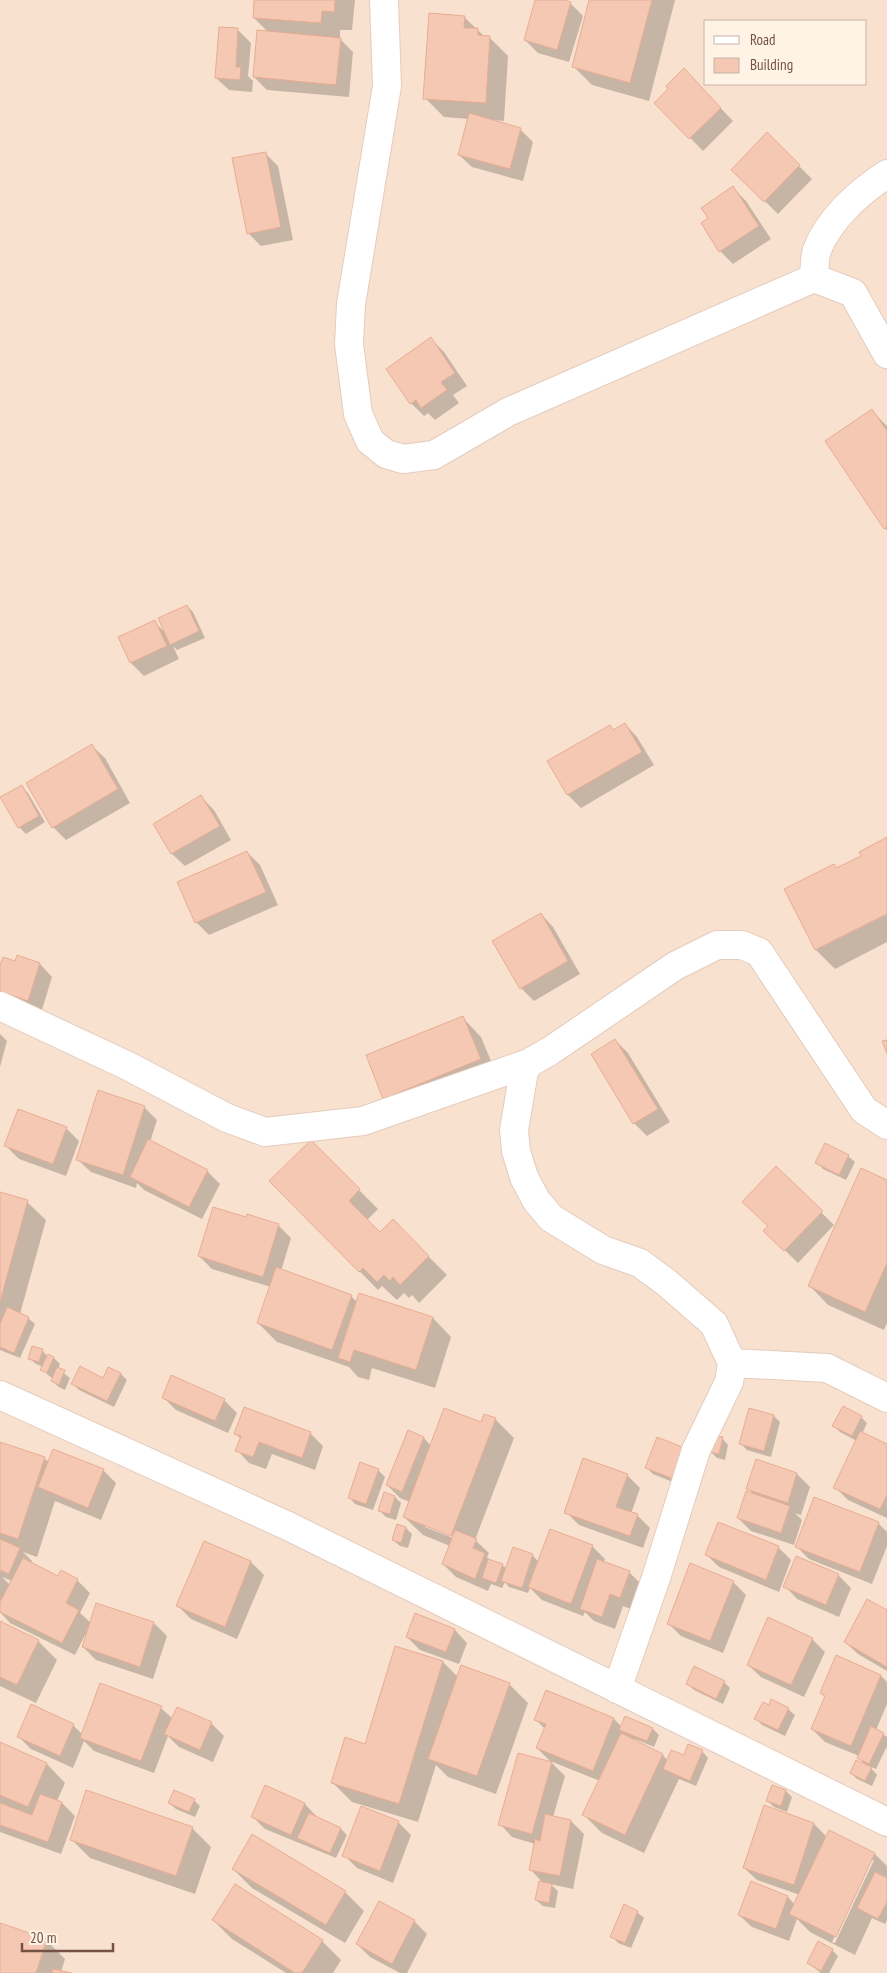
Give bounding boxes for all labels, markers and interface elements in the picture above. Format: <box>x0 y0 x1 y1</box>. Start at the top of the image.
legend <box>704 20 867 85</box>
text: Road <box>750 30 776 49</box>
text: Building <box>750 55 793 74</box>
scale bar <box>22 1920 114 1952</box>
text: 20 m <box>30 1928 56 1947</box>

